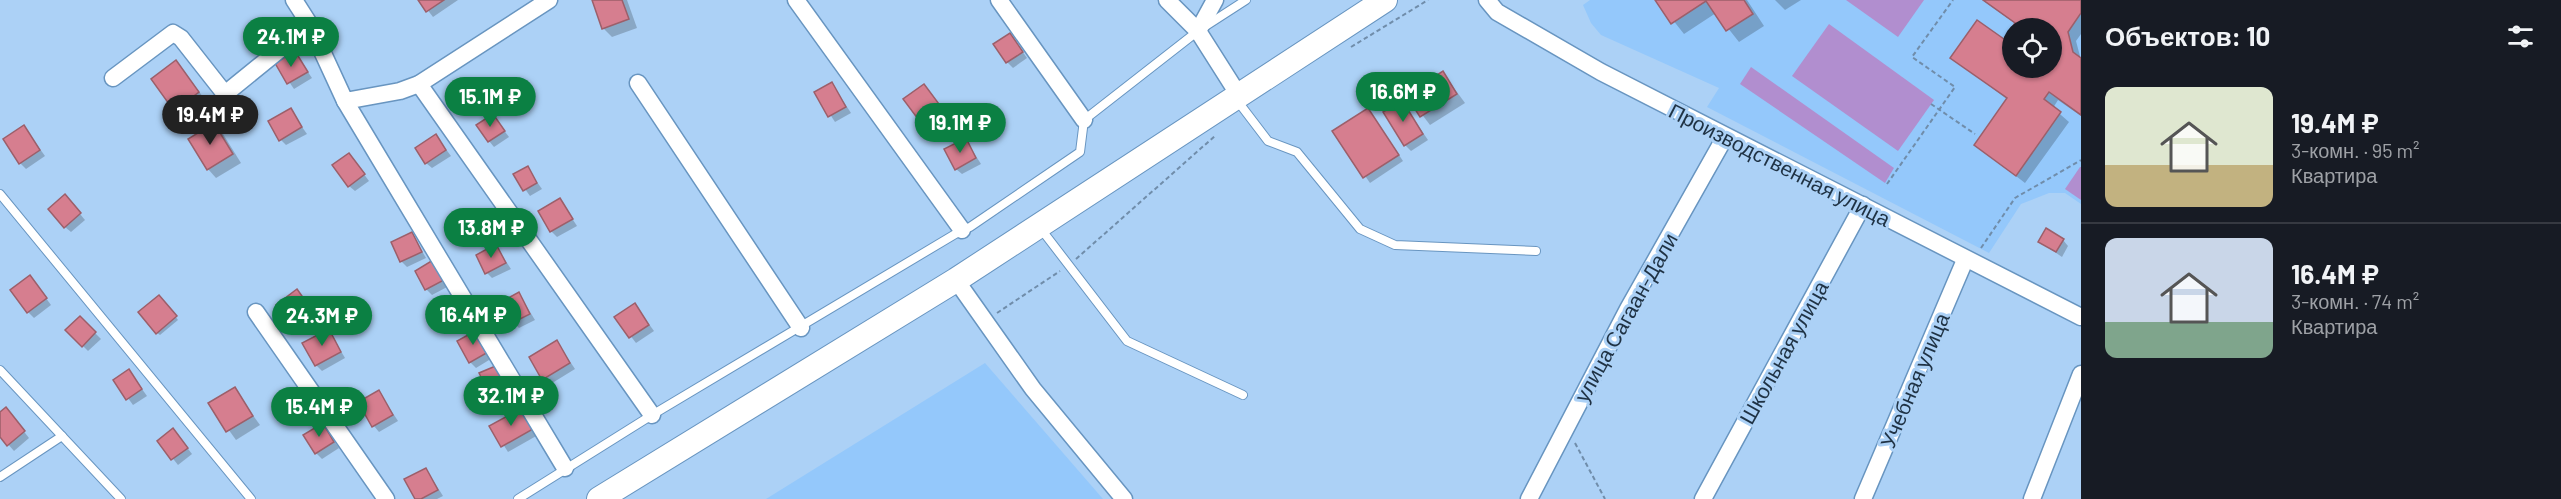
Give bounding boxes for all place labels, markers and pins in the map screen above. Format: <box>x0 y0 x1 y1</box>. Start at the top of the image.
pin: 24.1M ₽ <box>236 17 346 68</box>
pin: 16.6M ₽ <box>1348 72 1458 123</box>
pin: 15.1M ₽ <box>435 77 545 128</box>
pin: 19.4M ₽ <box>155 95 265 146</box>
pin: 19.1M ₽ <box>905 103 1015 154</box>
pin: 13.8M ₽ <box>436 208 546 259</box>
pin: 16.4M ₽ <box>418 295 528 346</box>
pin: 24.3M ₽ <box>267 296 377 347</box>
pin: 32.1M ₽ <box>456 376 566 427</box>
pin: 15.4M ₽ <box>264 387 374 438</box>

